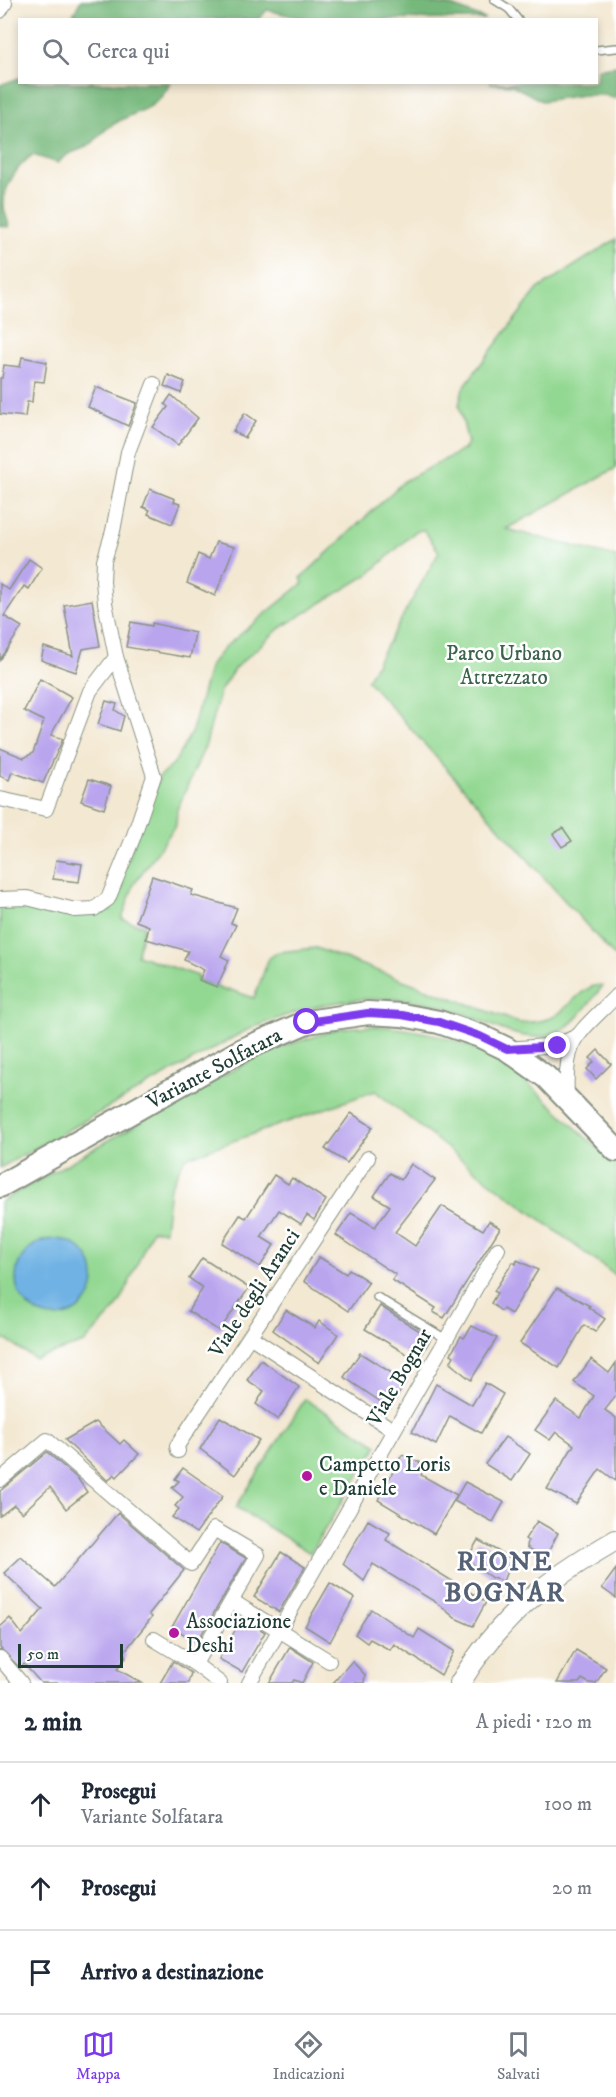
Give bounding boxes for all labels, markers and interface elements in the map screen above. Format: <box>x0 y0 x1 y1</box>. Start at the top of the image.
search box <box>18 18 598 84</box>
icon: search <box>39 35 72 68</box>
text: Cerca qui <box>87 38 170 65</box>
park label: Parco Urbano Attrezzato <box>446 641 562 691</box>
route start <box>293 1008 319 1034</box>
street label: Variante Solfatara <box>142 1022 287 1116</box>
route end <box>544 1032 570 1058</box>
street label: Viale degli Aranci <box>203 1224 306 1364</box>
street label: Viale Bognar <box>361 1324 438 1432</box>
place label: Campetto Loris e Daniele <box>319 1452 451 1502</box>
marker: Campetto Loris e Daniele <box>300 1469 314 1483</box>
district label: RIONE BOGNAR <box>445 1545 565 1610</box>
place label: Associazione Deshi <box>186 1609 292 1659</box>
marker: Associazione Deshi <box>167 1626 181 1640</box>
scale bar <box>18 1641 123 1668</box>
text: 50 m <box>27 1644 59 1664</box>
text: 2 min <box>24 1706 82 1739</box>
text: A piedi · 120 m <box>476 1710 592 1735</box>
text: Prosegui <box>81 1778 156 1805</box>
icon: ahead <box>24 1788 57 1821</box>
text: 100 m <box>544 1792 592 1817</box>
text: Variante Solfatara <box>81 1805 223 1830</box>
icon: ahead <box>24 1872 57 1905</box>
text: Prosegui <box>81 1875 156 1902</box>
text: 20 m <box>552 1876 592 1901</box>
icon: arrive <box>24 1956 57 1989</box>
text: Arrivo a destinazione <box>81 1959 264 1986</box>
tab: Mappa <box>76 2028 120 2084</box>
tab: Indicazioni <box>273 2028 345 2084</box>
tab: Salvati <box>497 2028 540 2084</box>

